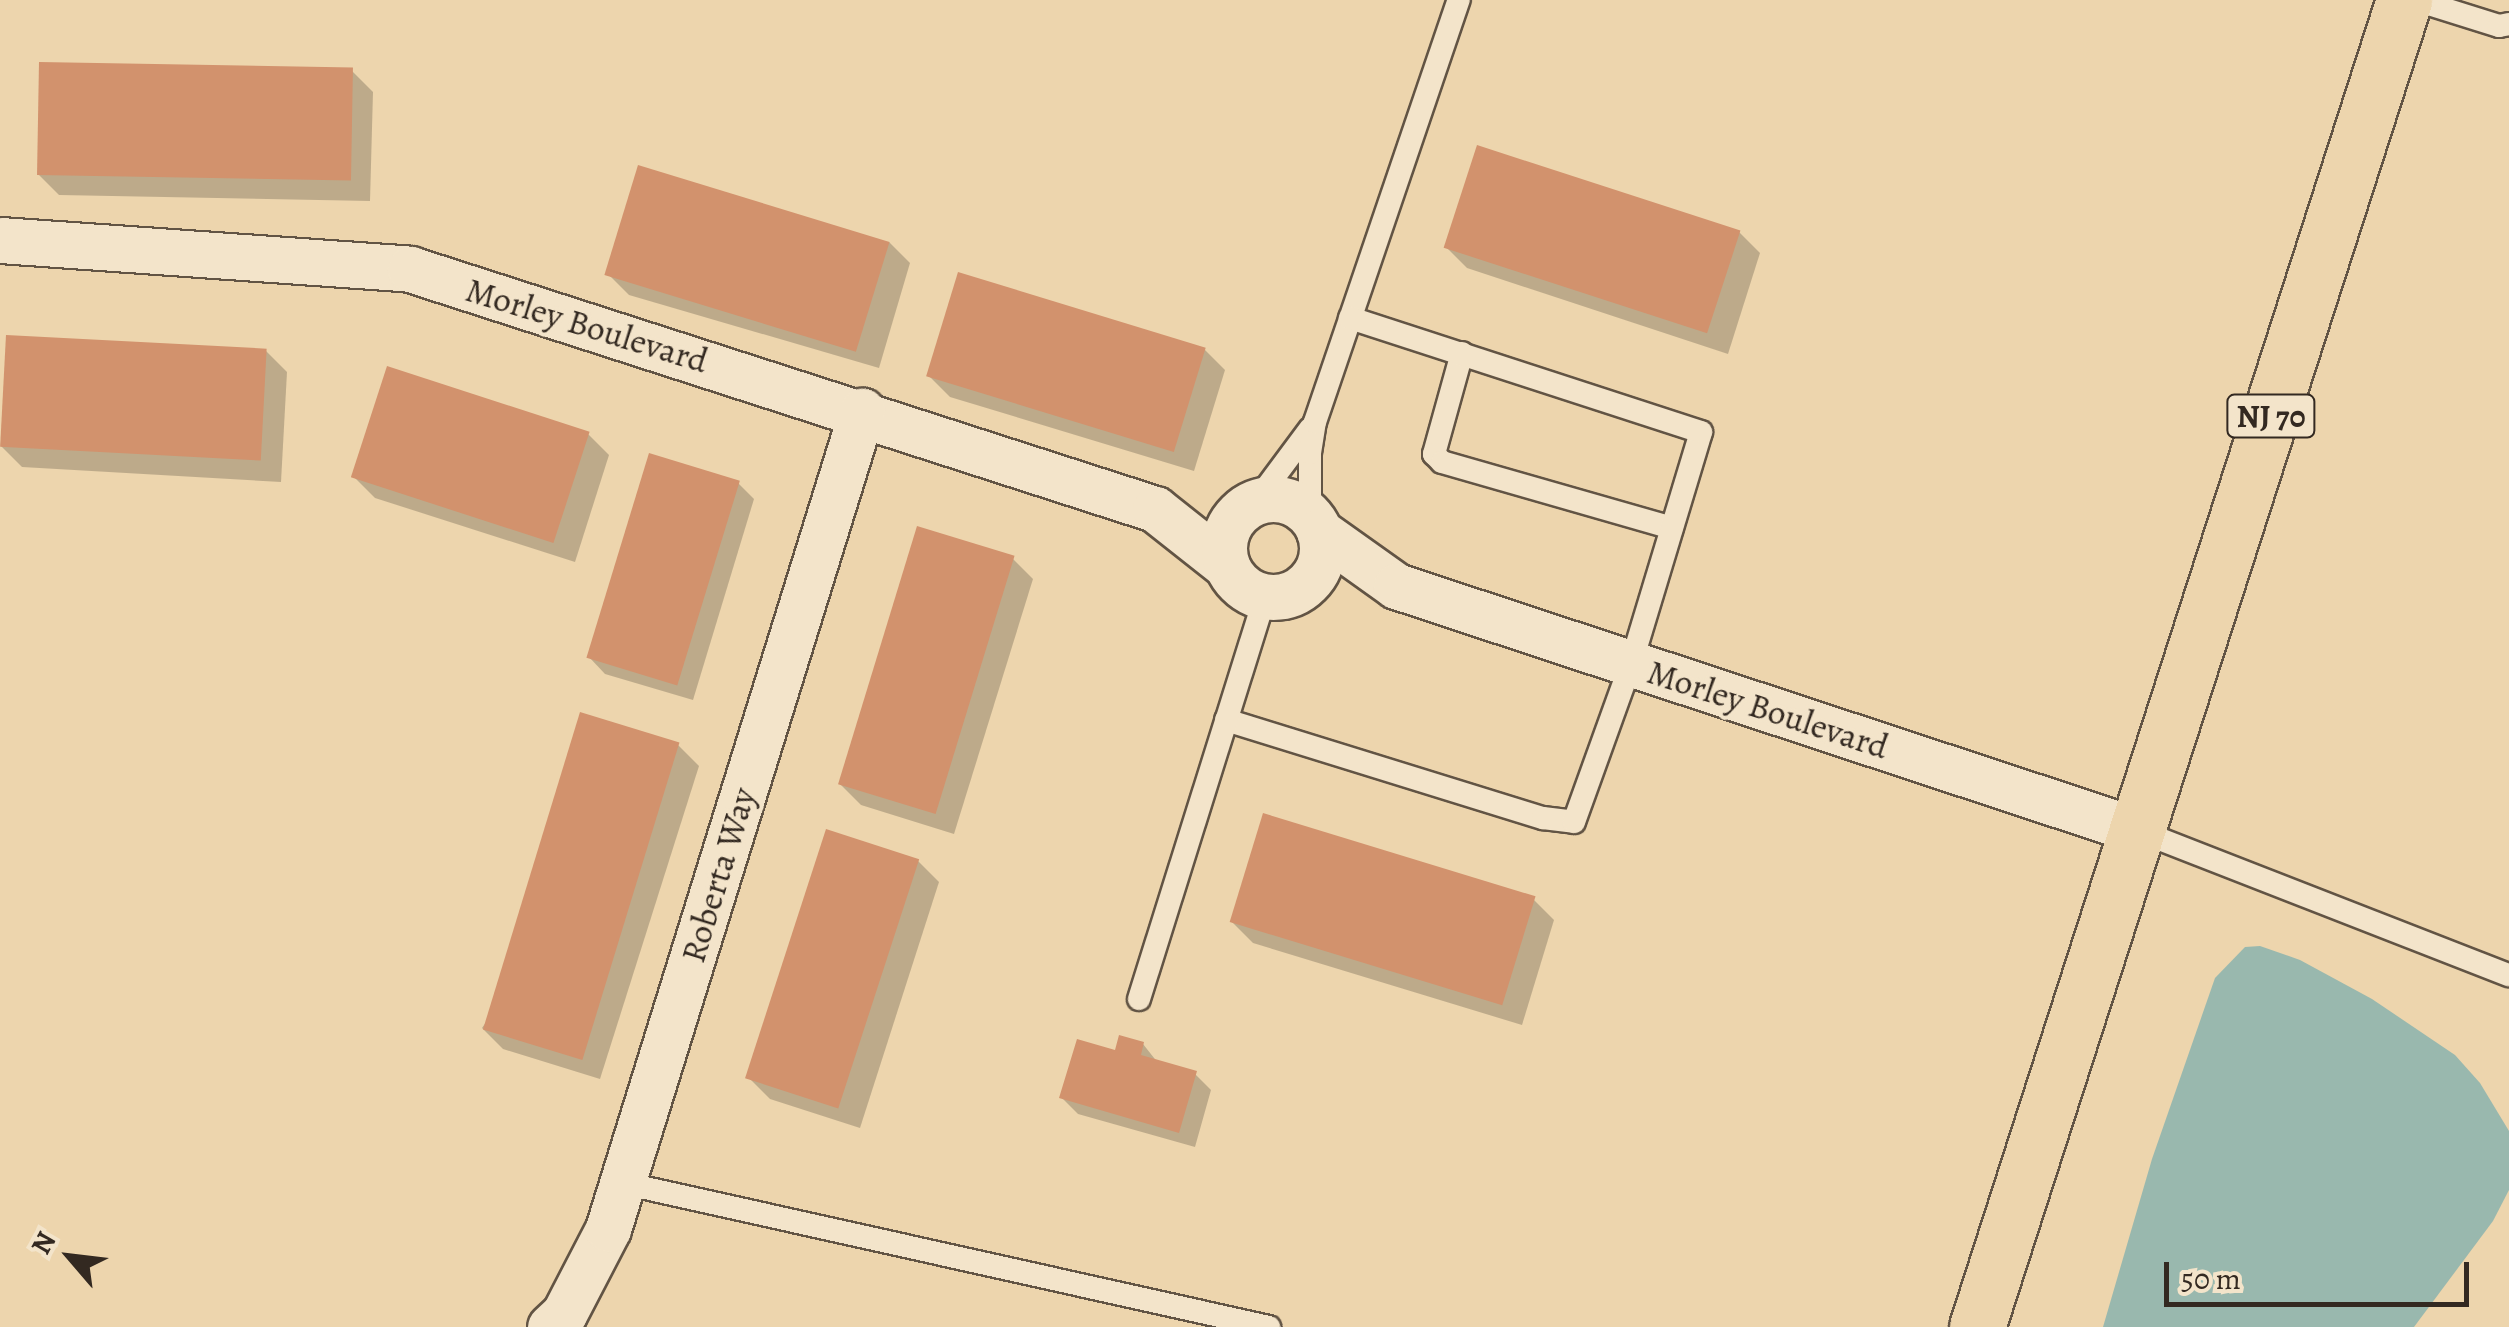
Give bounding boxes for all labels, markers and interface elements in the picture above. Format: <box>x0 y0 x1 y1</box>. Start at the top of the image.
street label: Morley Boulevard <box>461 268 713 382</box>
road number: NJ 70 <box>2226 389 2316 443</box>
street label: Morley Boulevard <box>1642 650 1894 768</box>
street label: Roberta Way <box>672 783 764 967</box>
north arrow <box>20 1207 120 1307</box>
text: N <box>22 1225 65 1261</box>
scale bar <box>2169 1242 2474 1304</box>
text: 50 m <box>2181 1259 2241 1299</box>

